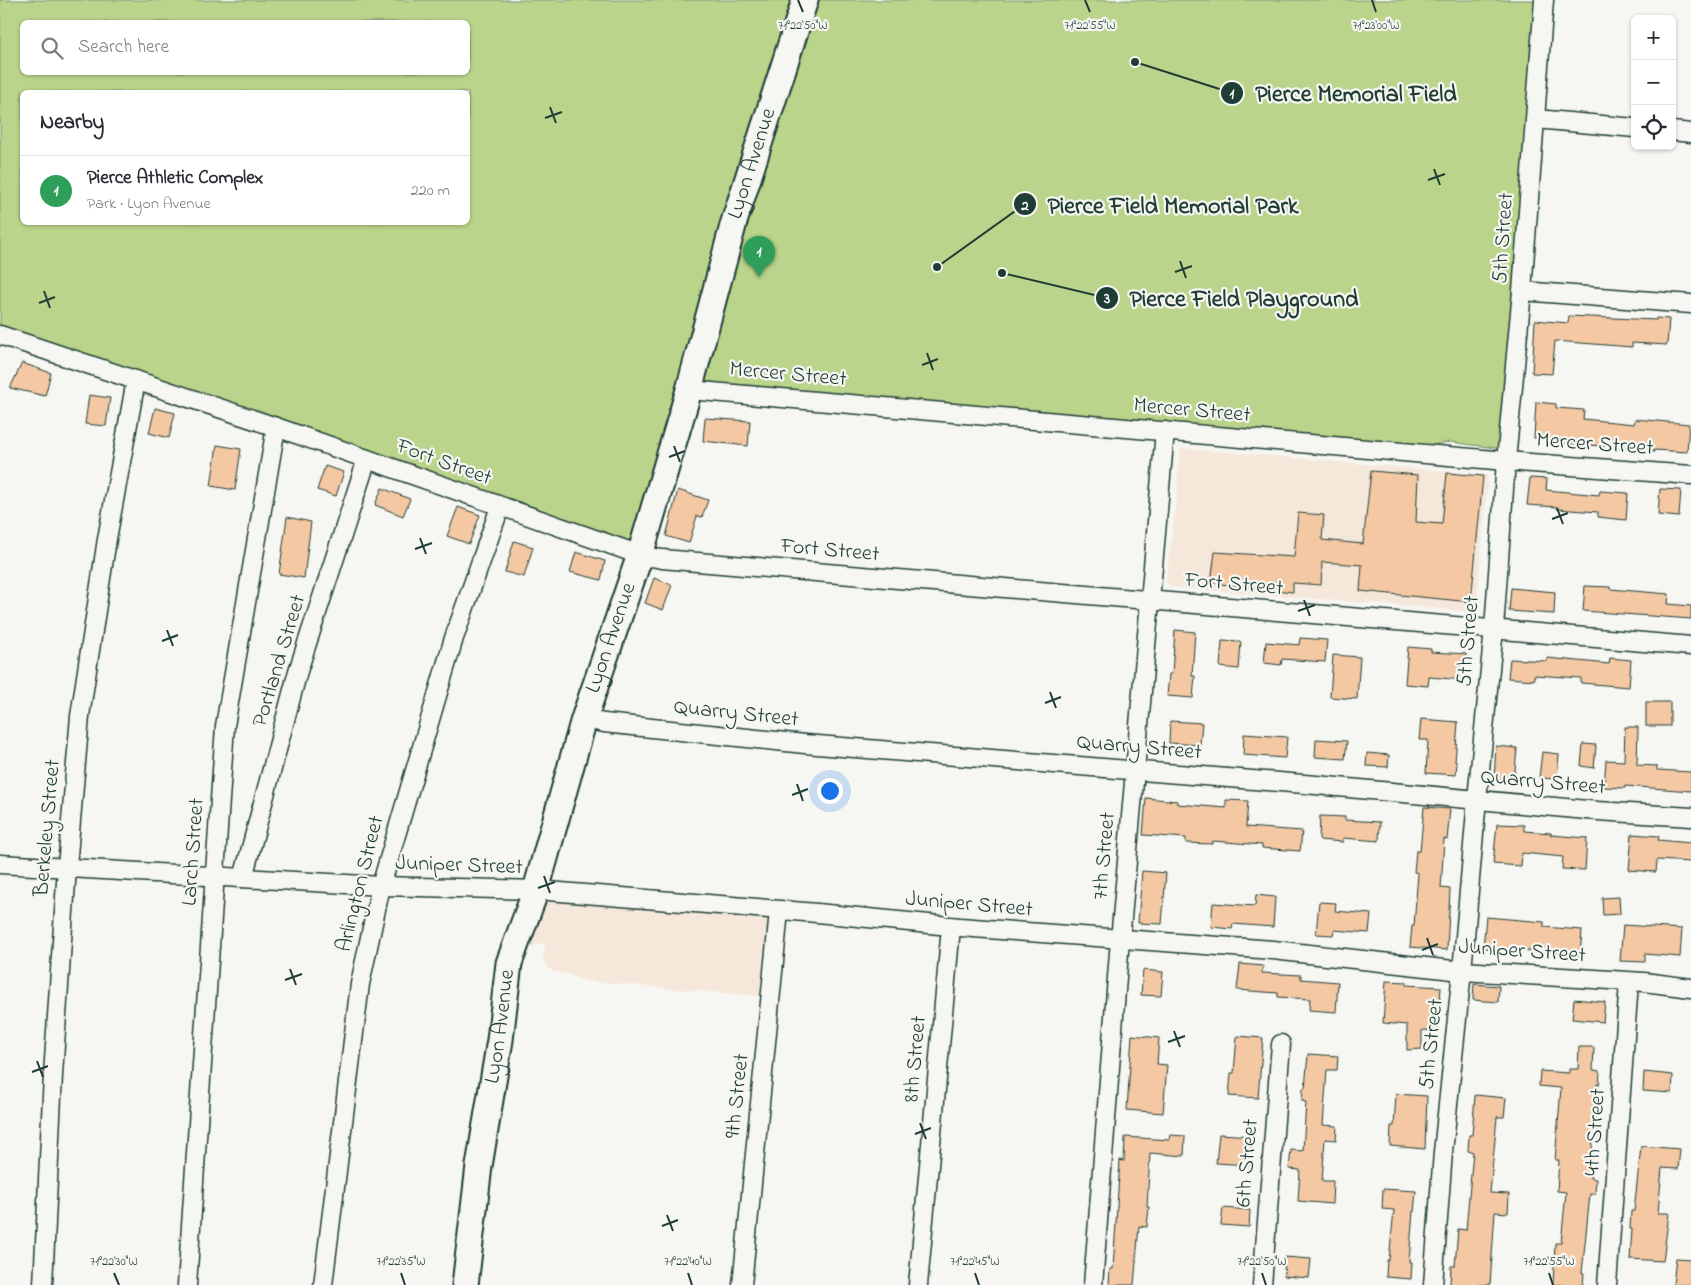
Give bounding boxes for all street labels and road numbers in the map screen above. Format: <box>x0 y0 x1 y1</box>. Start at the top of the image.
street label: Lyon Avenue <box>720 104 785 223</box>
street label: 5th Street <box>1485 191 1523 285</box>
street label: Mercer Street <box>728 354 848 396</box>
street label: Mercer Street <box>1132 390 1252 432</box>
street label: Mercer Street <box>1535 425 1655 465</box>
street label: Fort Street <box>391 431 496 495</box>
street label: Fort Street <box>778 531 881 571</box>
street label: Fort Street <box>1182 565 1285 605</box>
street label: Lyon Avenue <box>578 579 645 698</box>
street label: Portland Street <box>245 590 315 731</box>
street label: 5th Street <box>1449 593 1489 688</box>
street label: Quarry Street <box>672 692 801 738</box>
street label: Quarry Street <box>1075 727 1203 770</box>
street label: Berkeley Street <box>26 757 71 899</box>
street label: Quarry Street <box>1479 762 1607 805</box>
street label: Larch Street <box>174 796 214 907</box>
street label: 7th Street <box>1085 810 1125 901</box>
street label: Arlington Street <box>329 812 395 956</box>
street label: Juniper Street <box>395 848 524 884</box>
street label: Juniper Street <box>904 883 1035 927</box>
street label: Juniper Street <box>1457 932 1587 972</box>
street label: Lyon Avenue <box>477 968 524 1086</box>
street label: 5th Street <box>1411 996 1453 1091</box>
street label: 8th Street <box>896 1014 936 1104</box>
street label: 9th Street <box>718 1051 758 1140</box>
street label: 4th Street <box>1577 1086 1615 1177</box>
street label: 6th Street <box>1228 1117 1268 1208</box>

